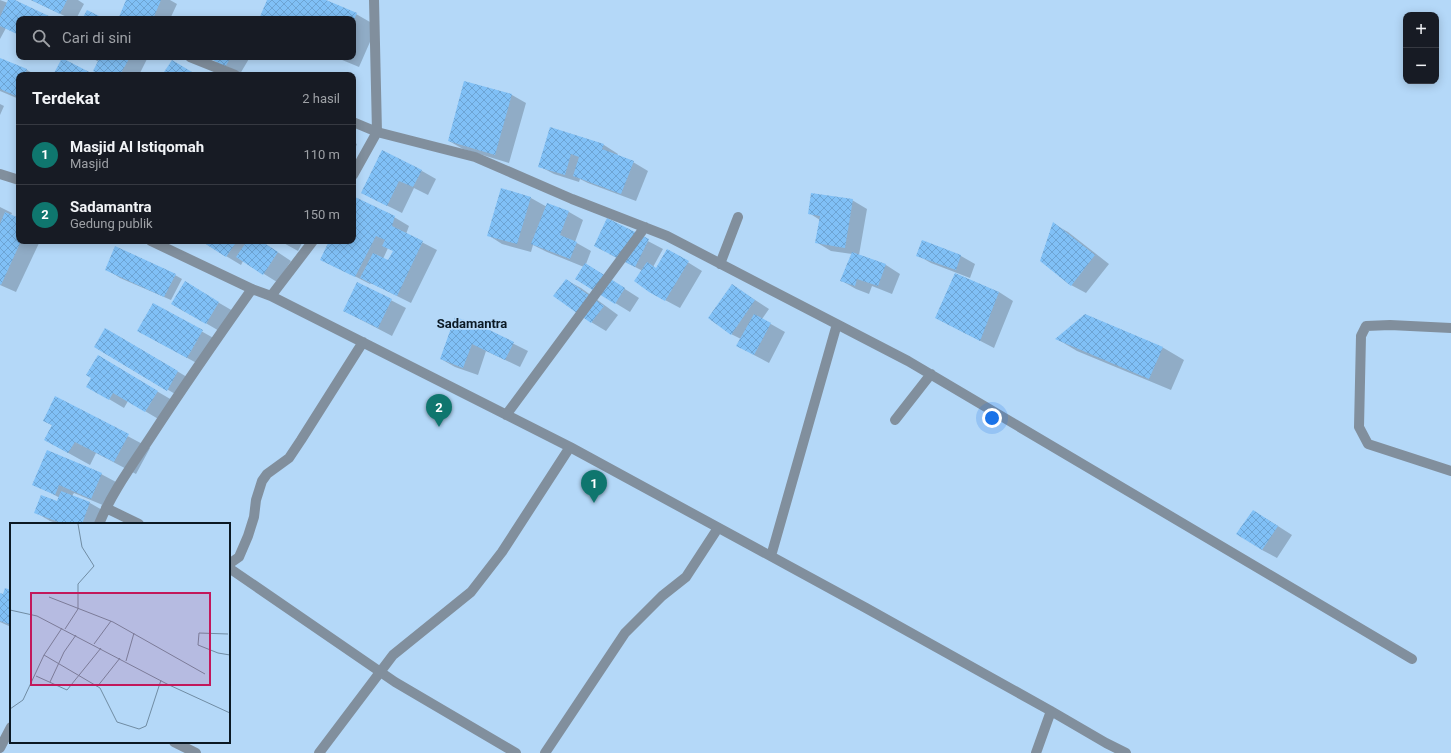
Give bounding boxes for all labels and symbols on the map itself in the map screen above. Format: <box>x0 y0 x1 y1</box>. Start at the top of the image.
district label: Sadamantra <box>437 316 507 331</box>
pin: 2 <box>426 394 452 427</box>
your location <box>982 408 1002 428</box>
pin: 1 <box>581 470 607 503</box>
inset map <box>10 523 230 743</box>

